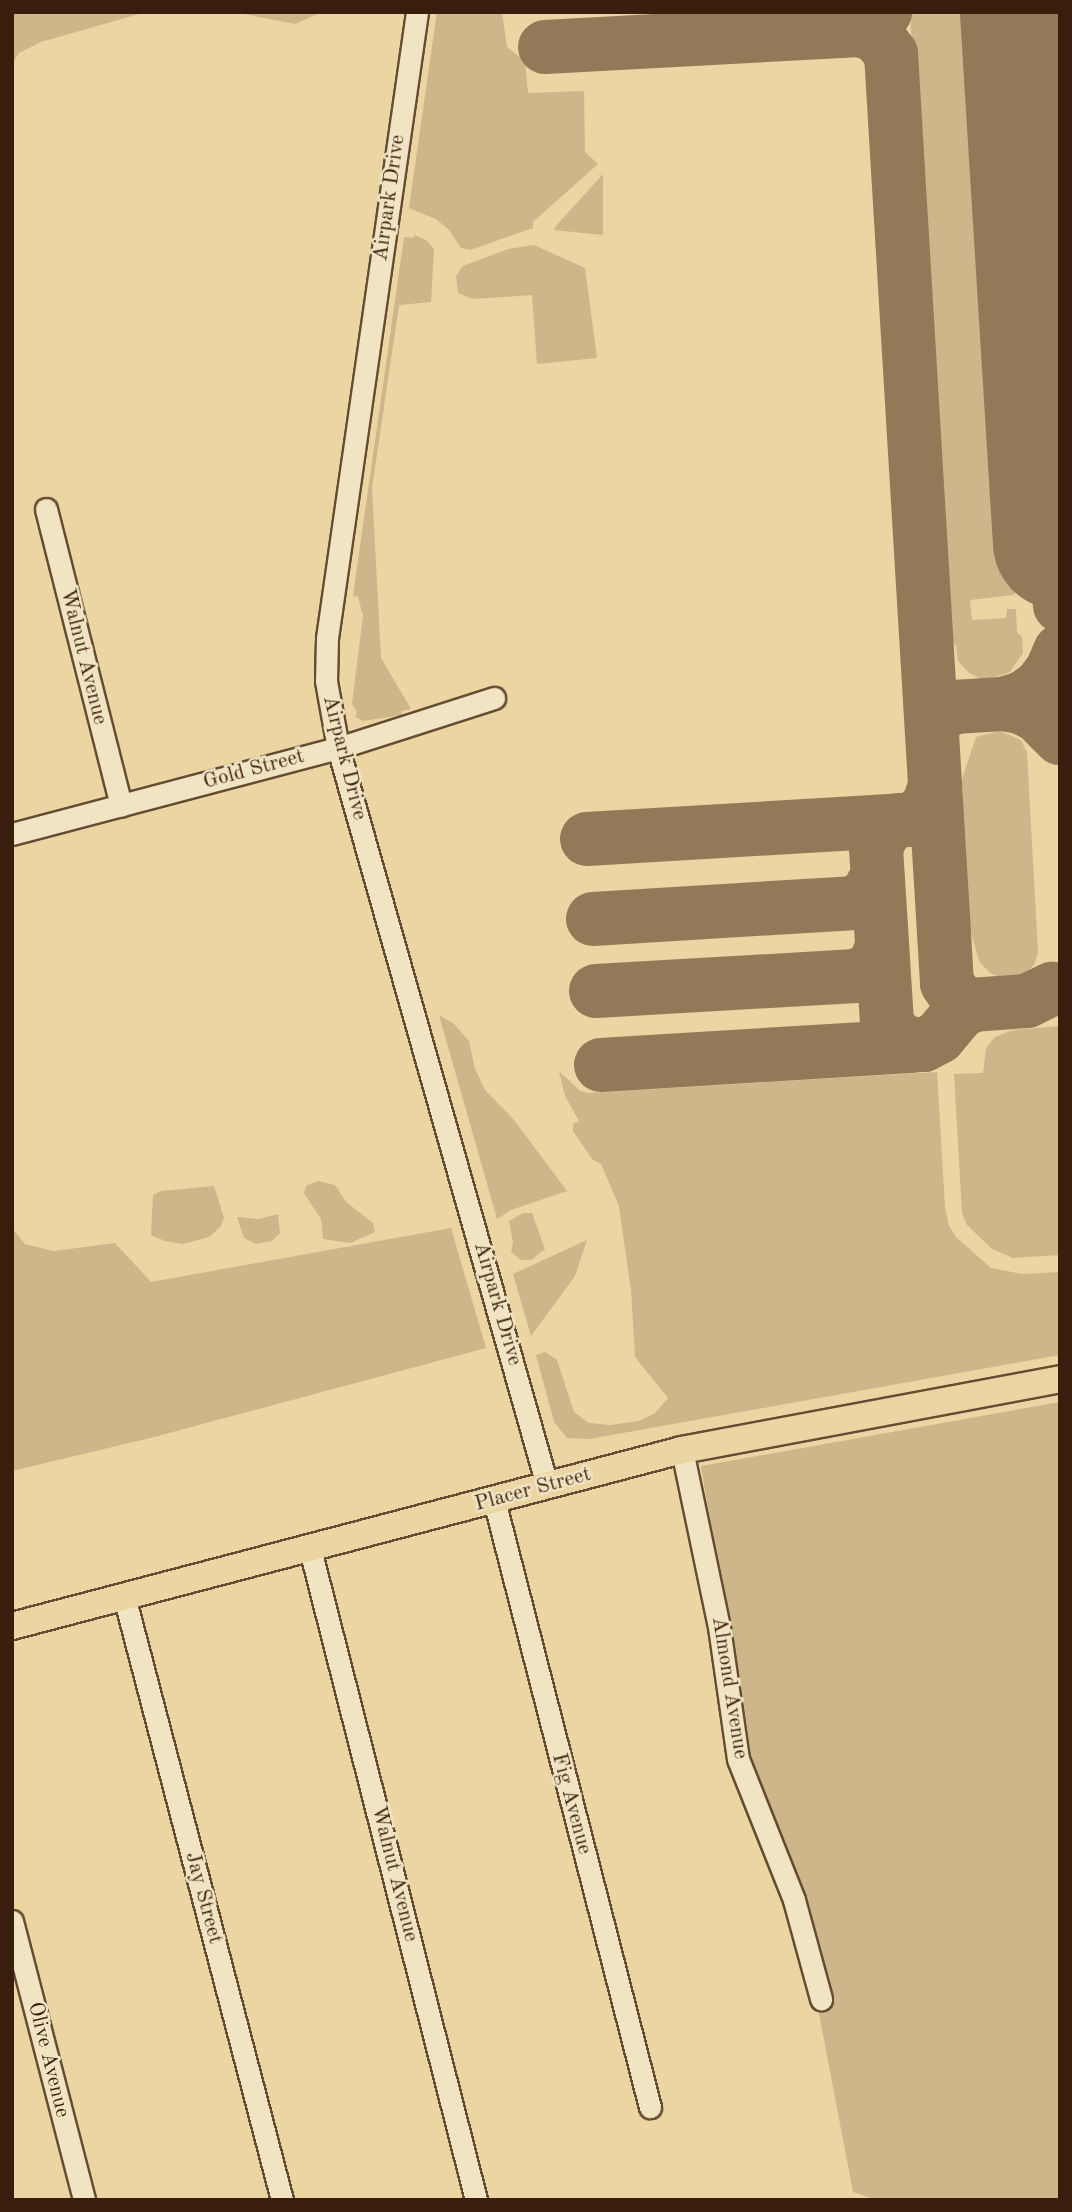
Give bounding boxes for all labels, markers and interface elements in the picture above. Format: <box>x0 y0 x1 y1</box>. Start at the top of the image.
street label: Airpark Drive <box>369 133 411 263</box>
street label: Walnut Avenue <box>54 586 112 728</box>
street label: Airpark Drive <box>316 693 372 823</box>
street label: Gold Street <box>201 744 307 796</box>
street label: Airpark Drive <box>467 1239 527 1369</box>
street label: Placer Street <box>472 1462 594 1518</box>
street label: Almond Avenue <box>705 1615 753 1761</box>
street label: Fig Avenue <box>545 1751 597 1857</box>
street label: Walnut Avenue <box>365 1803 423 1945</box>
street label: Jay Street <box>179 1849 227 1947</box>
street label: Olive Avenue <box>21 2000 75 2120</box>

